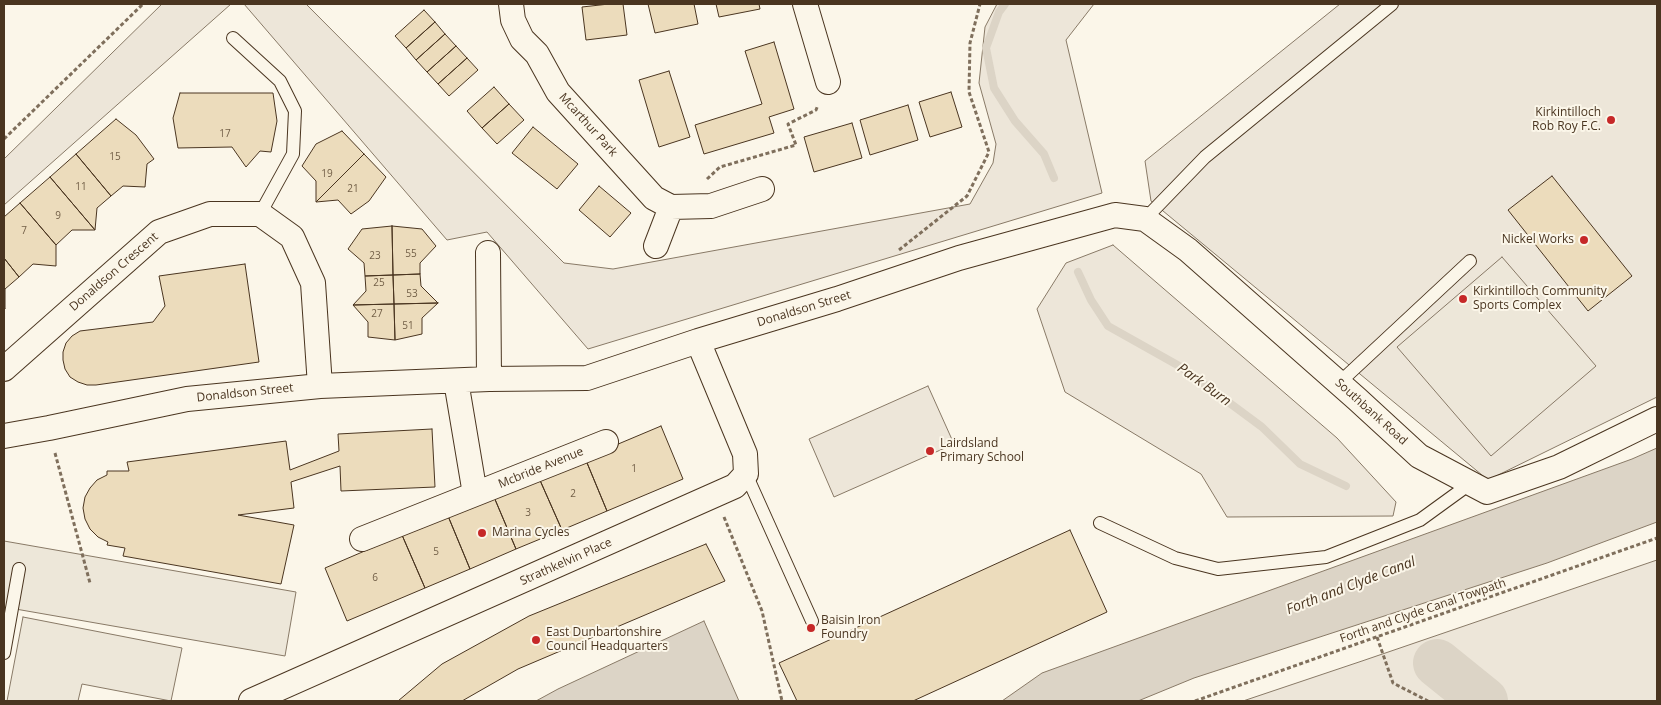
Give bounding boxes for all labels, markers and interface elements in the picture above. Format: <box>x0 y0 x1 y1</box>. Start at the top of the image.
street label: Mcarthur Park <box>556 90 620 160</box>
place label: Kirkintilloch Rob Roy F.C. <box>1532 106 1601 134</box>
marker: Kirkintilloch Rob Roy F.C. <box>1605 114 1617 126</box>
house number: 17 <box>219 128 231 140</box>
house number: 15 <box>109 151 121 163</box>
house number: 19 <box>321 168 333 180</box>
house number: 11 <box>75 181 87 193</box>
house number: 21 <box>347 183 359 195</box>
house number: 9 <box>55 210 61 222</box>
house number: 7 <box>21 225 27 237</box>
street label: Donaldson Crescent <box>67 230 161 314</box>
place label: Nickel Works <box>1502 233 1574 247</box>
marker: Nickel Works <box>1578 234 1590 246</box>
house number: 55 <box>405 248 417 260</box>
house number: 23 <box>369 250 381 262</box>
house number: 25 <box>373 277 385 289</box>
place label: Kirkintilloch Community Sports Complex <box>1473 285 1607 313</box>
house number: 53 <box>406 288 418 300</box>
street label: Donaldson Street <box>755 288 853 330</box>
marker: Kirkintilloch Community Sports Complex <box>1457 293 1469 305</box>
house number: 27 <box>371 308 383 320</box>
house number: 51 <box>402 320 414 332</box>
water label: Park Burn <box>1174 360 1234 410</box>
street label: Southbank Road <box>1332 376 1410 448</box>
street label: Donaldson Street <box>196 381 294 405</box>
place label: Lairdsland Primary School <box>940 437 1024 465</box>
street label: Mcbride Avenue <box>496 444 586 492</box>
marker: Lairdsland Primary School <box>924 445 936 457</box>
house number: 1 <box>631 463 637 475</box>
house number: 2 <box>570 488 576 500</box>
house number: 3 <box>525 507 531 519</box>
place label: Marina Cycles <box>492 526 569 540</box>
marker: Marina Cycles <box>476 527 488 539</box>
street label: Strathkelvin Place <box>518 535 614 589</box>
house number: 5 <box>433 546 439 558</box>
water label: Forth and Clyde Canal <box>1284 554 1418 618</box>
house number: 6 <box>372 572 378 584</box>
street label: Forth and Clyde Canal Towpath <box>1338 576 1508 646</box>
place label: Baisin Iron Foundry <box>821 614 881 642</box>
marker: Baisin Iron Foundry <box>805 622 817 634</box>
place label: East Dunbartonshire Council Headquarters <box>546 626 668 654</box>
marker: East Dunbartonshire Council Headquarters <box>530 634 542 646</box>

